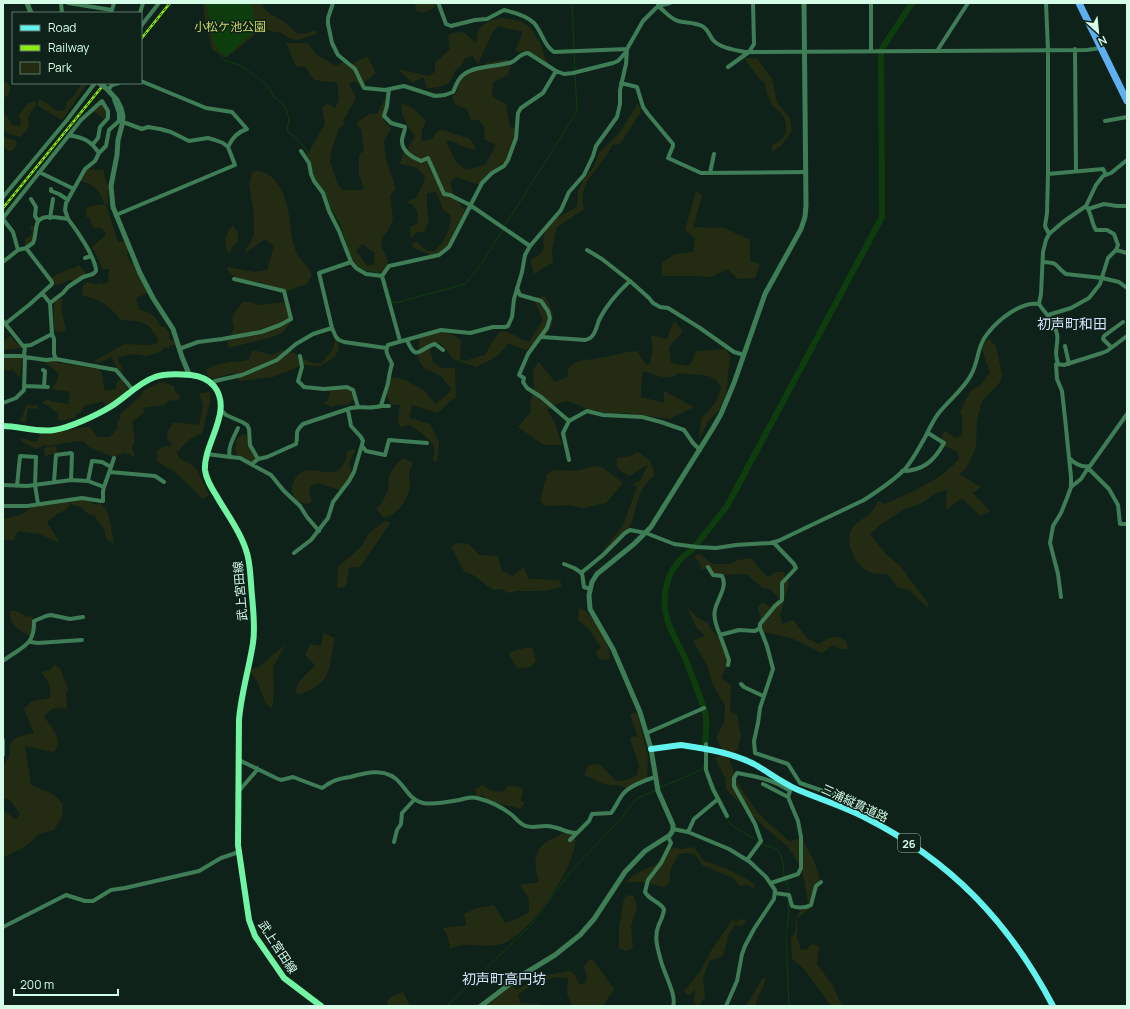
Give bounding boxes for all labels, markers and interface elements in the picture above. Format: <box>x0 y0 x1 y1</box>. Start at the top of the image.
legend <box>12 12 142 84</box>
north arrow <box>1078 12 1118 52</box>
park label: 小松ケ池公園 <box>194 18 266 35</box>
text: Road <box>48 19 76 36</box>
text: N <box>1096 33 1110 50</box>
text: Railway <box>48 39 90 56</box>
text: Park <box>48 59 73 76</box>
district label: 初声町和田 <box>1037 314 1107 333</box>
street label: 武上宮田線 <box>229 560 251 622</box>
street label: 三浦縦貫道路 <box>819 780 891 826</box>
road number: 26 <box>898 834 920 852</box>
street label: 武上宮田線 <box>255 917 301 977</box>
district label: 初声町高円坊 <box>462 969 546 988</box>
scale bar <box>14 971 118 997</box>
text: 200 m <box>20 976 54 993</box>

